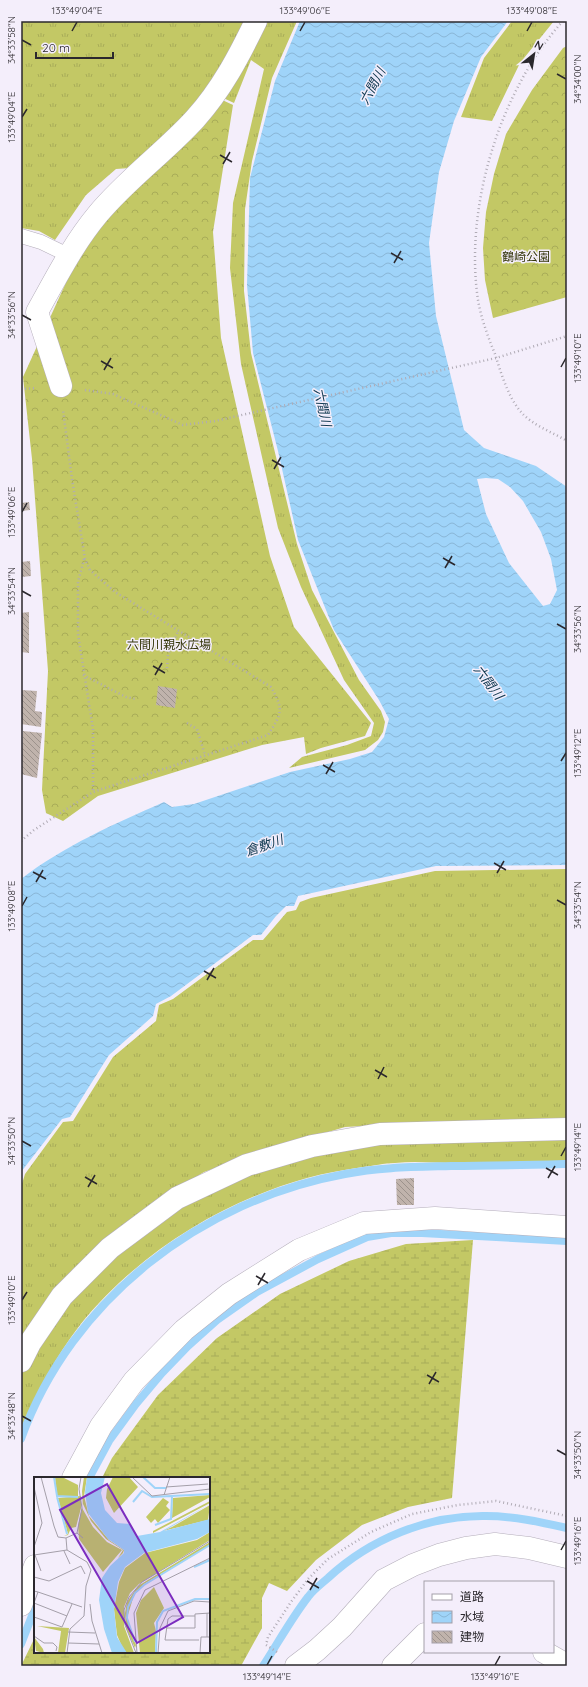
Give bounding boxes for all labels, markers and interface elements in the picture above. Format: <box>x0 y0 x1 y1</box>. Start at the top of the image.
text: 133°49'04"E <box>52 4 103 17</box>
text: 133°49'06"E <box>280 4 331 17</box>
text: 133°49'08"E <box>507 4 558 17</box>
text: 34°33'58"N <box>5 16 18 64</box>
scale bar <box>36 34 113 60</box>
north arrow <box>514 34 554 74</box>
text: N <box>532 37 546 53</box>
text: 20 m <box>42 40 70 55</box>
text: 34°34'00"N <box>571 54 584 104</box>
water label: 六間川 <box>356 63 389 107</box>
text: 133°49'04"E <box>5 91 18 142</box>
park label: 鶴崎公園 <box>502 249 550 264</box>
text: 34°33'56"N <box>5 291 18 339</box>
text: 133°49'10"E <box>571 333 584 383</box>
water label: 六間川 <box>311 386 335 430</box>
text: 133°49'06"E <box>5 486 18 537</box>
text: 34°33'54"N <box>5 567 18 615</box>
text: 34°33'56"N <box>571 605 584 653</box>
park label: 六間川親水広場 <box>127 637 211 652</box>
water label: 六間川 <box>471 662 508 704</box>
text: 133°49'12"E <box>571 728 584 777</box>
water label: 倉敷川 <box>243 830 287 859</box>
text: 133°49'08"E <box>5 880 18 931</box>
text: 34°33'54"N <box>571 881 584 929</box>
text: 34°33'50"N <box>5 1117 18 1165</box>
text: 133°49'14"E <box>571 1122 584 1171</box>
text: 133°49'10"E <box>5 1275 18 1325</box>
text: 34°33'48"N <box>5 1392 18 1440</box>
text: 34°33'50"N <box>571 1431 584 1479</box>
inset map <box>34 1477 210 1653</box>
text: 133°49'16"E <box>571 1516 584 1565</box>
legend <box>424 1581 554 1653</box>
text: 道路 <box>460 1589 484 1604</box>
text: 水域 <box>460 1609 484 1624</box>
text: 建物 <box>460 1629 484 1644</box>
text: 133°49'14"E <box>243 1670 292 1683</box>
text: 133°49'16"E <box>471 1670 520 1683</box>

